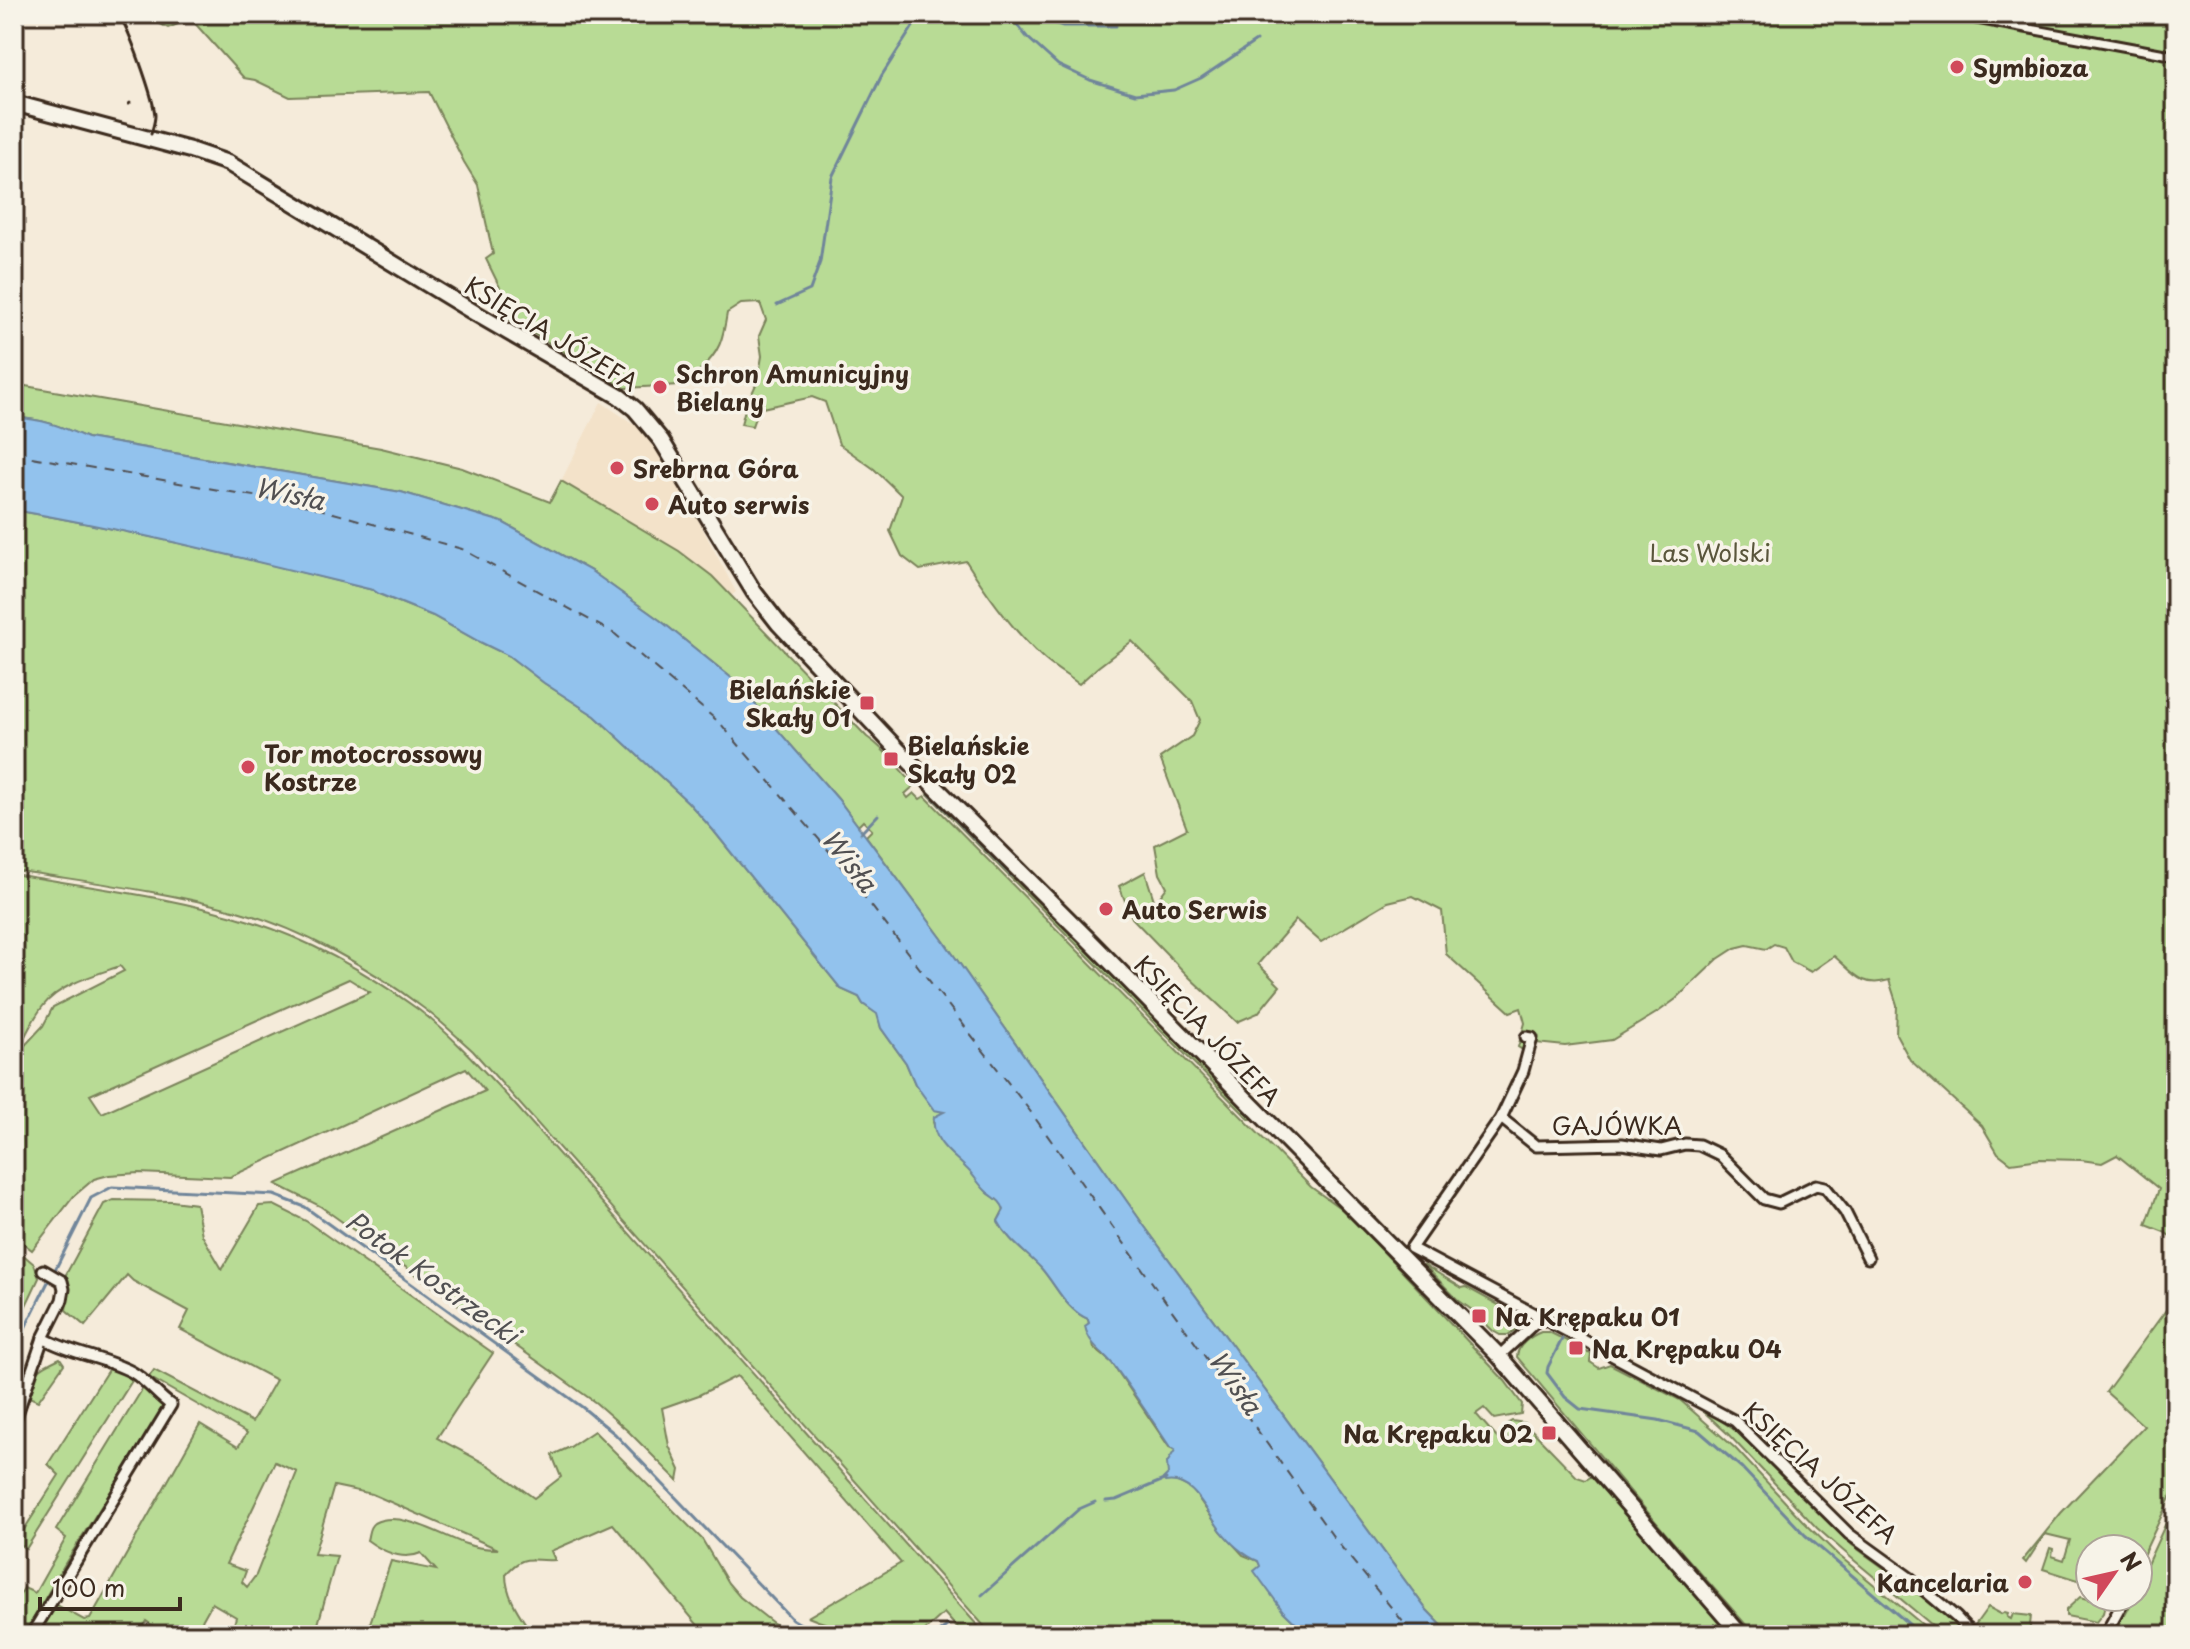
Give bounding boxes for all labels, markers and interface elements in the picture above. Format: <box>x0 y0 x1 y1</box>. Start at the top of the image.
place label: Symbioza <box>1973 49 2089 85</box>
marker: Symbioza <box>1948 58 1966 76</box>
street label: KSIĘCIA JÓZEFA <box>458 267 646 399</box>
place label: Schron Amunicyjny Bielany <box>676 355 909 419</box>
marker: Schron Amunicyjny Bielany <box>651 378 669 396</box>
place label: Srebrna Góra <box>633 450 800 486</box>
marker: Srebrna Góra <box>608 459 626 477</box>
water label: Wisła <box>252 467 329 520</box>
place label: Auto serwis <box>668 486 809 522</box>
marker: Auto serwis <box>643 495 661 513</box>
park label: Las Wolski <box>1649 534 1771 570</box>
place label: Bielańskie Skały 01 <box>728 671 851 735</box>
marker: Bielańskie Skały 01 <box>858 694 876 712</box>
place label: Bielańskie Skały 02 <box>907 727 1030 791</box>
place label: Tor motocrossowy Kostrze <box>264 735 482 799</box>
marker: Bielańskie Skały 02 <box>882 750 900 768</box>
marker: Tor motocrossowy Kostrze <box>239 758 257 776</box>
water label: Wisła <box>813 820 887 900</box>
place label: Auto Serwis <box>1122 891 1267 927</box>
marker: Auto Serwis <box>1097 900 1115 918</box>
street label: KSIĘCIA JÓZEFA <box>1127 947 1289 1113</box>
street label: GAJÓWKA <box>1552 1107 1682 1143</box>
water label: Potok Kostrzecki <box>338 1201 531 1355</box>
place label: Na Krępaku 01 <box>1495 1298 1680 1334</box>
marker: Na Krępaku 01 <box>1470 1307 1488 1325</box>
place label: Na Krępaku 04 <box>1592 1330 1782 1366</box>
marker: Na Krępaku 04 <box>1567 1339 1585 1357</box>
water label: Wisła <box>1200 1342 1273 1423</box>
street label: KSIĘCIA JÓZEFA <box>1736 1393 1906 1551</box>
place label: Na Krępaku 02 <box>1343 1415 1533 1451</box>
marker: Na Krępaku 02 <box>1540 1424 1558 1442</box>
north arrow <box>2074 1533 2154 1613</box>
text: N <box>2113 1545 2150 1577</box>
scale bar <box>40 1561 180 1611</box>
place label: Kancelaria <box>1877 1564 2009 1600</box>
text: 100 m <box>52 1569 125 1605</box>
marker: Kancelaria <box>2016 1573 2034 1591</box>

